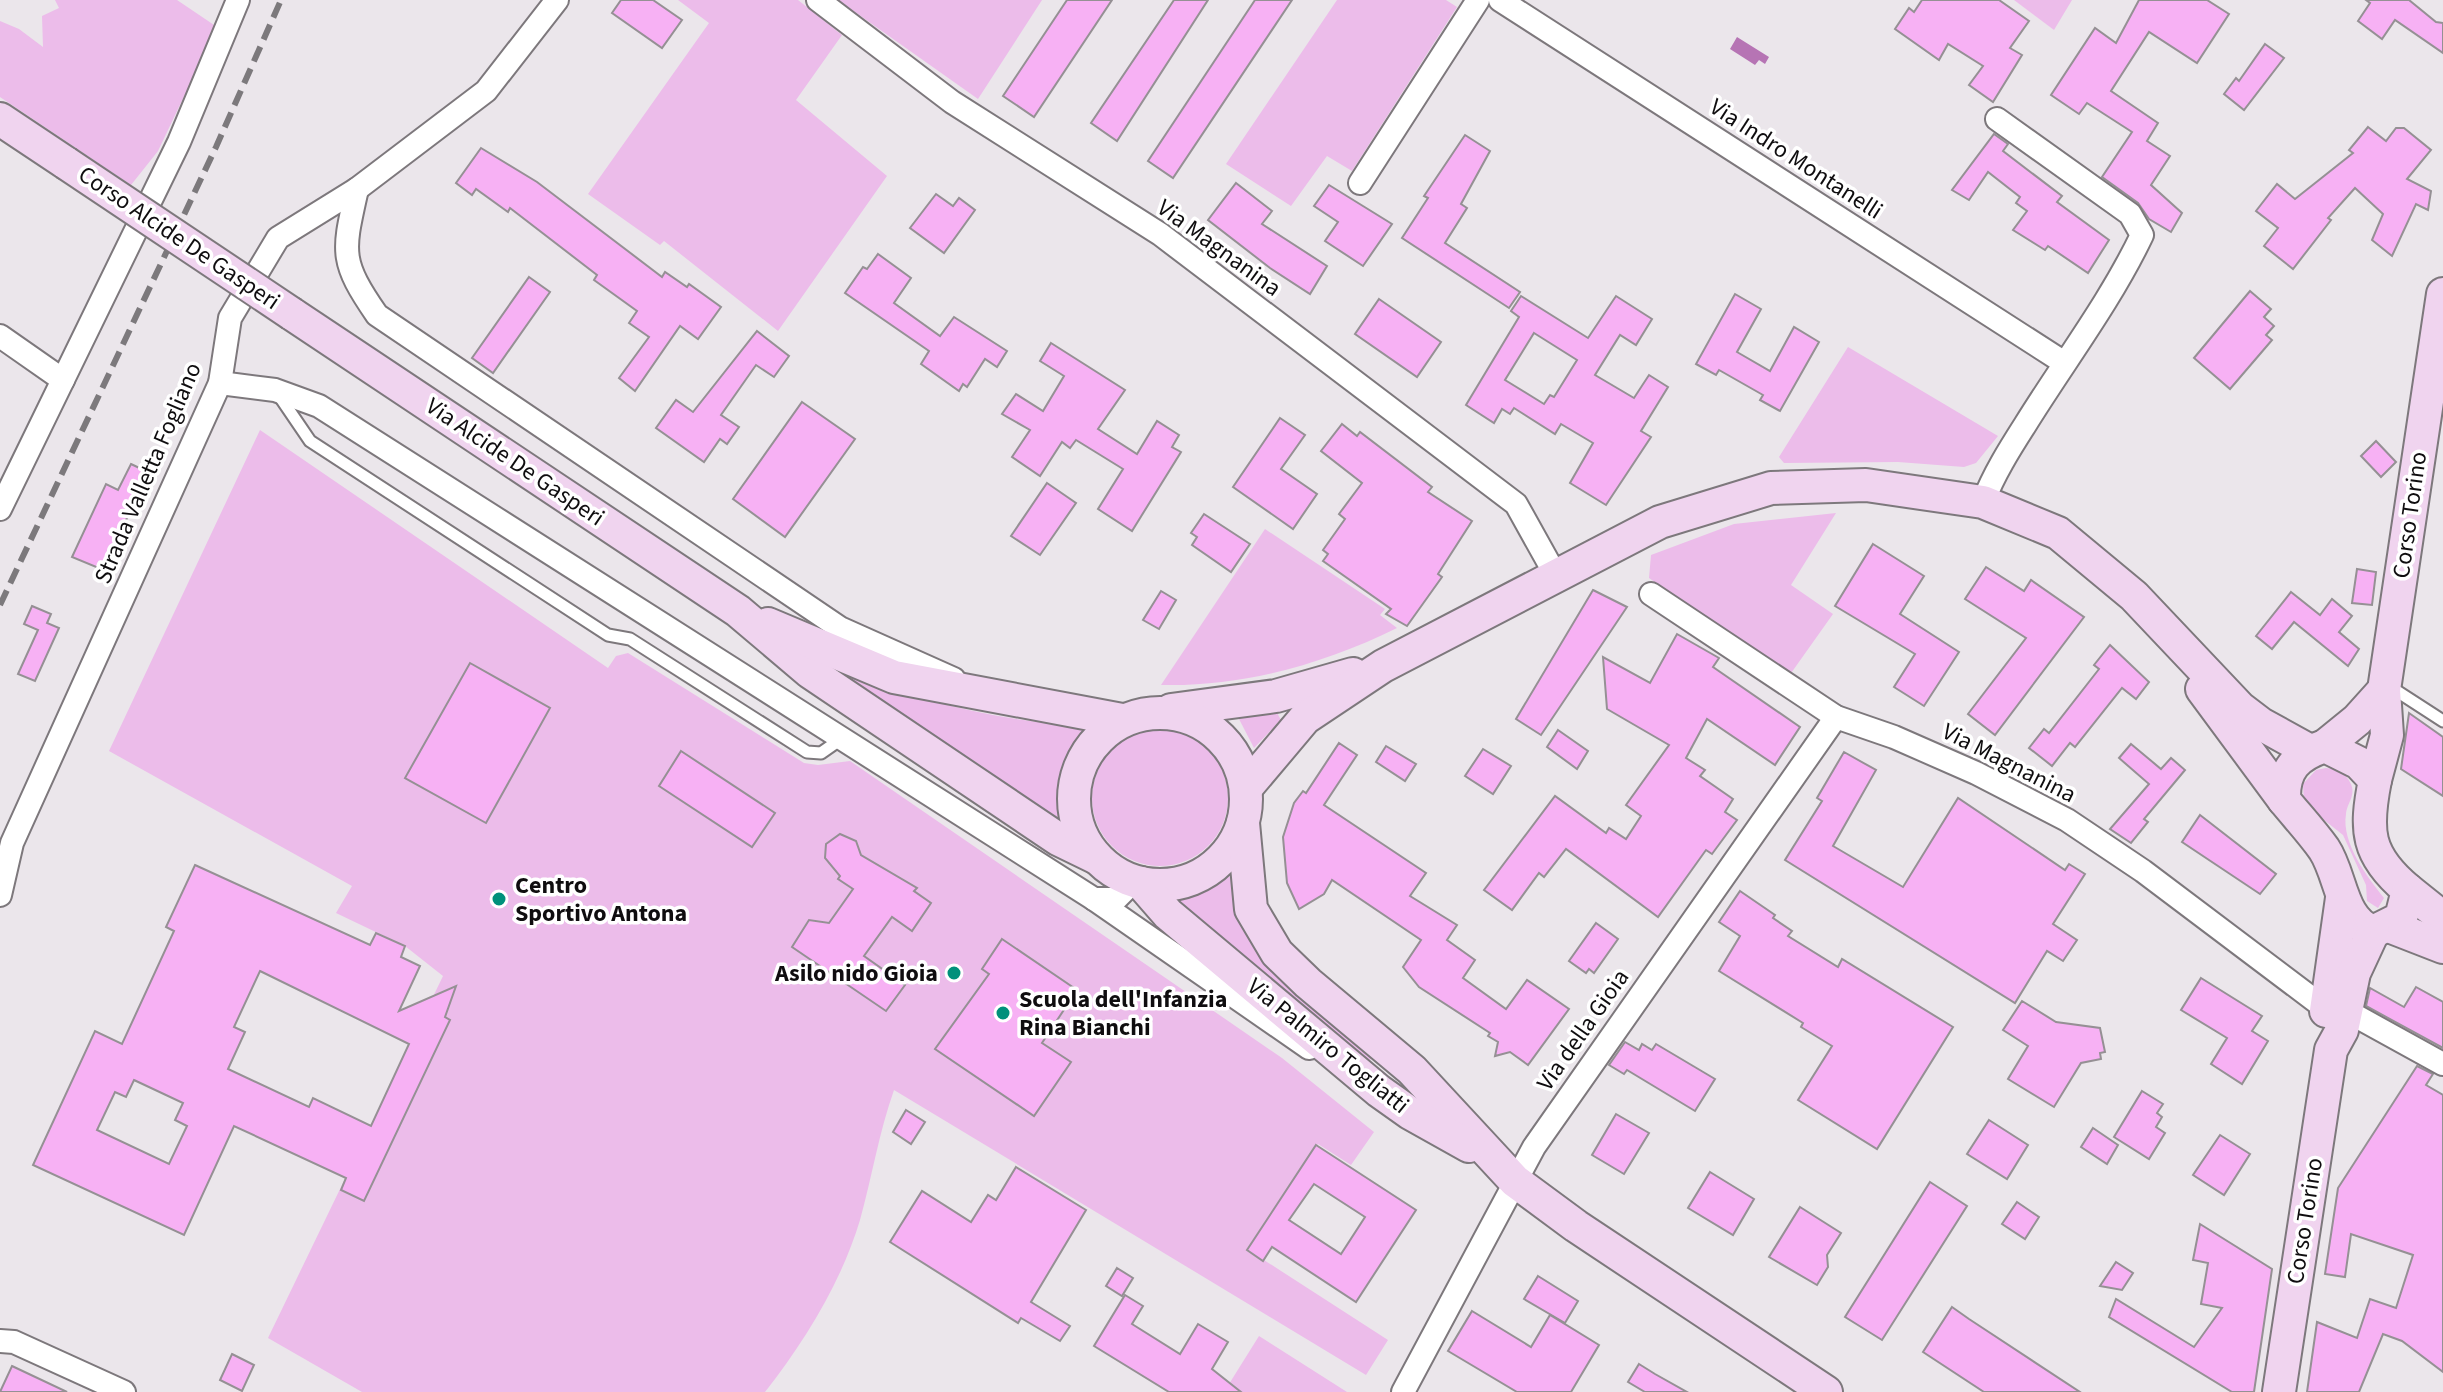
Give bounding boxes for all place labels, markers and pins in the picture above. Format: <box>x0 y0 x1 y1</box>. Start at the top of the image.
place label: Centro Sportivo Antona <box>515 868 687 931</box>
marker: Centro Sportivo Antona <box>490 890 508 908</box>
place label: Asilo nido Gioia <box>774 956 938 991</box>
marker: Asilo nido Gioia <box>945 964 963 982</box>
place label: Scuola dell'Infanzia Rina Bianchi <box>1019 982 1227 1045</box>
marker: Scuola dell'Infanzia Rina Bianchi <box>994 1004 1012 1022</box>

